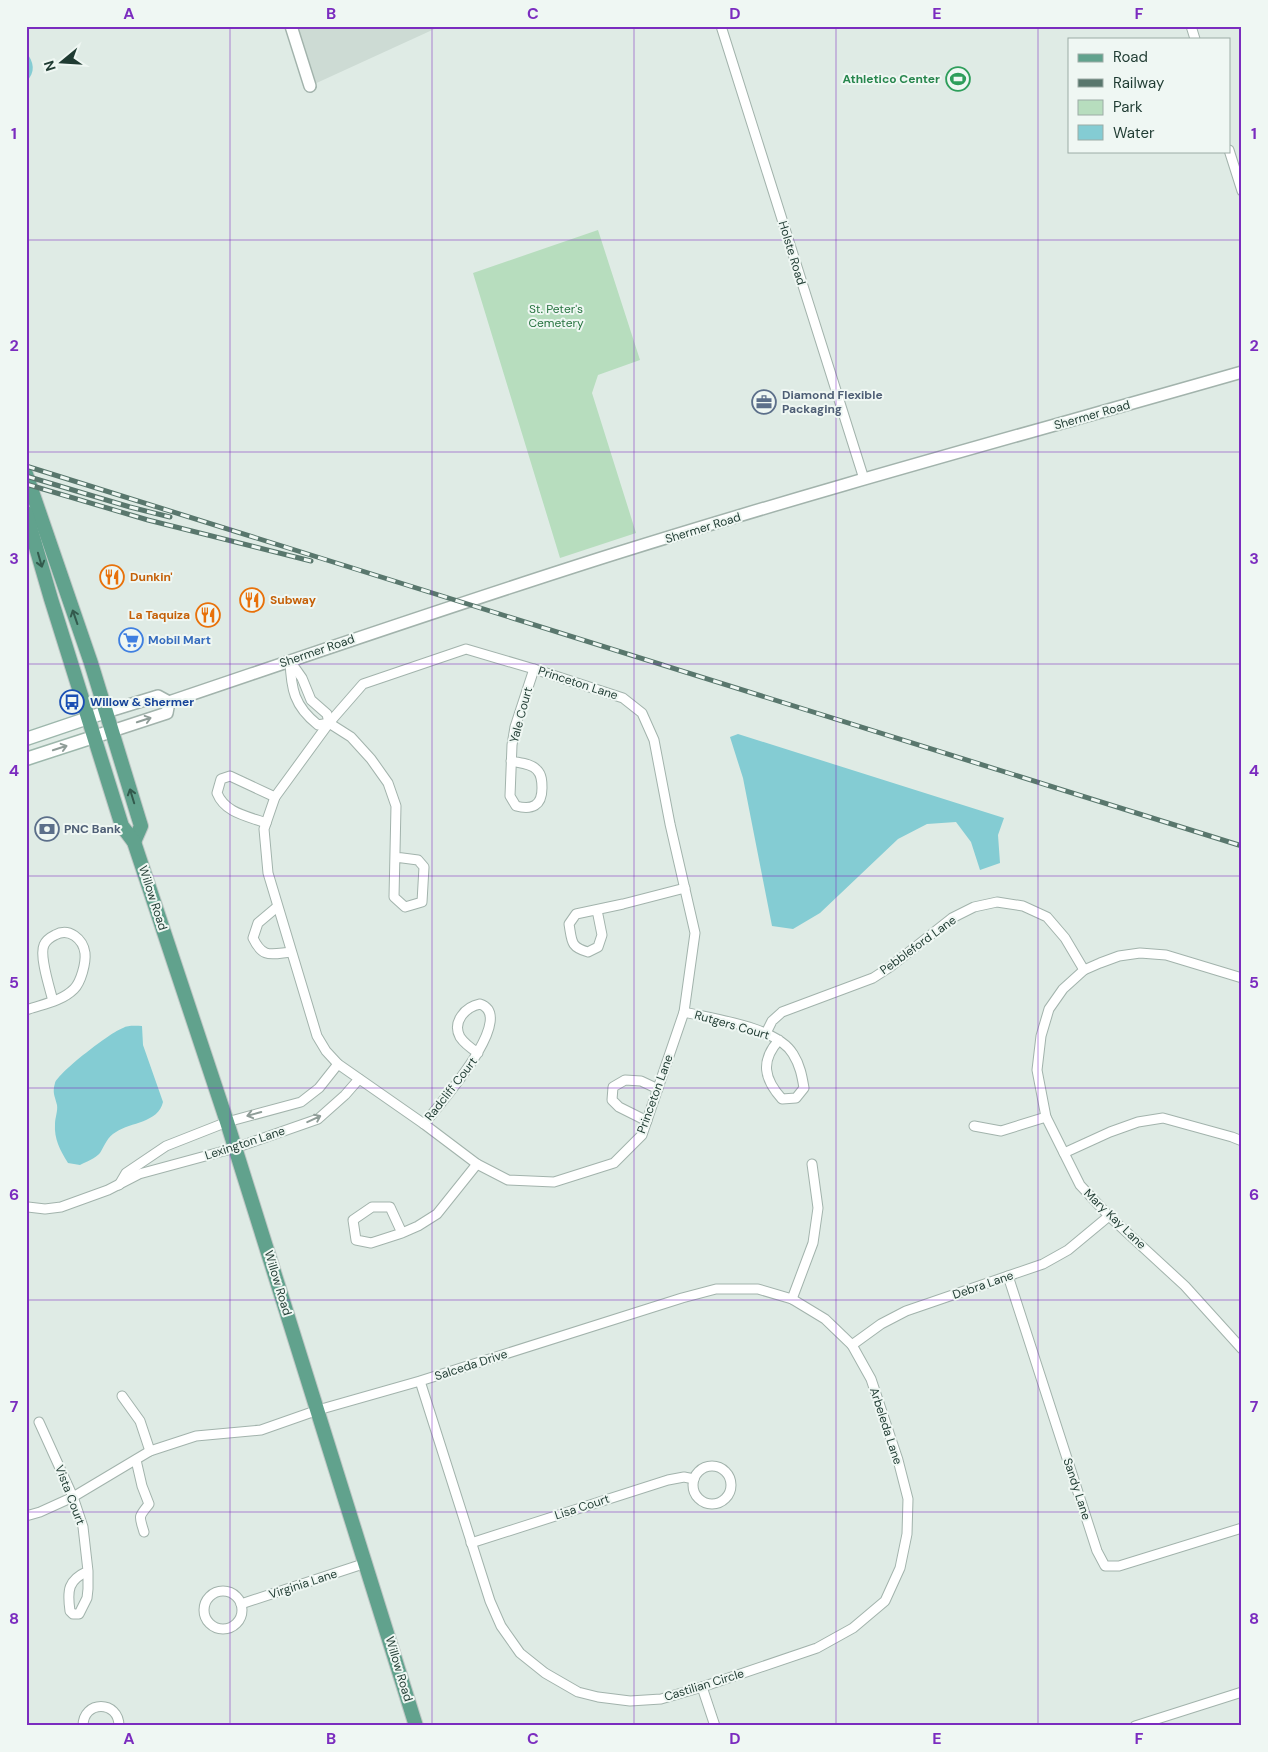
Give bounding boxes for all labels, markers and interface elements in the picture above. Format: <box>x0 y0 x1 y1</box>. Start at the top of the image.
text: A <box>123 3 135 24</box>
text: B <box>326 3 336 24</box>
text: C <box>527 3 539 24</box>
text: D <box>729 3 741 24</box>
text: E <box>932 3 942 24</box>
text: F <box>1135 3 1144 24</box>
north arrow <box>38 38 88 88</box>
legend <box>1068 38 1230 152</box>
text: Road <box>1113 47 1148 67</box>
text: N <box>39 58 60 74</box>
sports icon: Athletico Center <box>945 66 971 92</box>
place label: Athletico Center <box>843 71 940 87</box>
text: Railway <box>1113 73 1165 93</box>
text: Park <box>1113 97 1143 117</box>
text: 1 <box>11 123 17 144</box>
text: Water <box>1113 123 1155 143</box>
text: 1 <box>1251 123 1257 144</box>
street label: Holste Road <box>775 219 809 287</box>
park label: St. Peter's Cemetery <box>528 301 584 331</box>
text: 2 <box>9 335 19 356</box>
text: 2 <box>1249 335 1259 356</box>
place label: Diamond Flexible Packaging <box>782 387 883 417</box>
office icon: Diamond Flexible Packaging <box>751 389 777 415</box>
street label: Shermer Road <box>1052 397 1132 433</box>
street label: Shermer Road <box>663 509 743 547</box>
text: 3 <box>9 548 19 569</box>
text: 3 <box>1249 548 1259 569</box>
one-way arrow <box>35 551 45 567</box>
restaurant icon: Dunkin' <box>99 564 125 590</box>
place label: Dunkin' <box>130 569 173 585</box>
restaurant icon: Subway <box>239 587 265 613</box>
place label: Subway <box>270 592 317 608</box>
restaurant icon: La Taquiza <box>195 602 221 628</box>
place label: La Taquiza <box>129 607 190 623</box>
one-way arrow <box>70 610 79 625</box>
supermarket icon: Mobil Mart <box>118 627 144 653</box>
street label: Shermer Road <box>277 631 357 671</box>
place label: Mobil Mart <box>148 632 211 648</box>
street label: Princeton Lane <box>536 663 620 703</box>
street label: Yale Court <box>506 685 536 745</box>
bus stop icon: Willow & Shermer <box>59 689 85 715</box>
place label: Willow & Shermer <box>90 694 194 710</box>
one-way arrow <box>136 715 152 724</box>
one-way arrow <box>52 742 68 752</box>
text: 4 <box>9 760 19 781</box>
text: 4 <box>1249 760 1259 781</box>
one-way arrow <box>126 788 136 804</box>
bank icon: PNC Bank <box>34 816 60 842</box>
place label: PNC Bank <box>64 821 121 837</box>
street label: Willow Road <box>135 864 171 932</box>
street label: Pebbleford Lane <box>877 912 959 978</box>
text: 5 <box>9 972 19 993</box>
text: 5 <box>1249 972 1259 993</box>
street label: Rutgers Court <box>693 1007 772 1043</box>
street label: Princeton Lane <box>633 1052 677 1136</box>
street label: Radcliff Court <box>421 1054 481 1124</box>
one-way arrow <box>247 1110 263 1120</box>
one-way arrow <box>306 1114 321 1123</box>
street label: Lexington Lane <box>203 1122 287 1163</box>
text: 6 <box>9 1184 19 1205</box>
text: 6 <box>1249 1184 1259 1205</box>
street label: Mary Kay Lane <box>1081 1185 1150 1253</box>
street label: Willow Road <box>261 1249 295 1317</box>
street label: Debra Lane <box>950 1267 1016 1303</box>
street label: Salceda Drive <box>433 1346 510 1384</box>
street label: Arbeleda Lane <box>866 1385 906 1467</box>
text: 7 <box>10 1396 19 1417</box>
text: 7 <box>1250 1396 1259 1417</box>
street label: Sandy Lane <box>1059 1456 1095 1522</box>
street label: Vista Court <box>51 1463 89 1527</box>
street label: Lisa Court <box>553 1491 612 1523</box>
street label: Virginia Lane <box>267 1565 339 1603</box>
text: 8 <box>9 1608 19 1629</box>
text: 8 <box>1249 1608 1259 1629</box>
street label: Willow Road <box>382 1635 416 1703</box>
street label: Castilian Circle <box>662 1665 746 1705</box>
text: A <box>123 1728 135 1749</box>
text: B <box>326 1728 336 1749</box>
text: C <box>527 1728 539 1749</box>
text: D <box>729 1728 741 1749</box>
text: E <box>932 1728 942 1749</box>
text: F <box>1135 1728 1144 1749</box>

